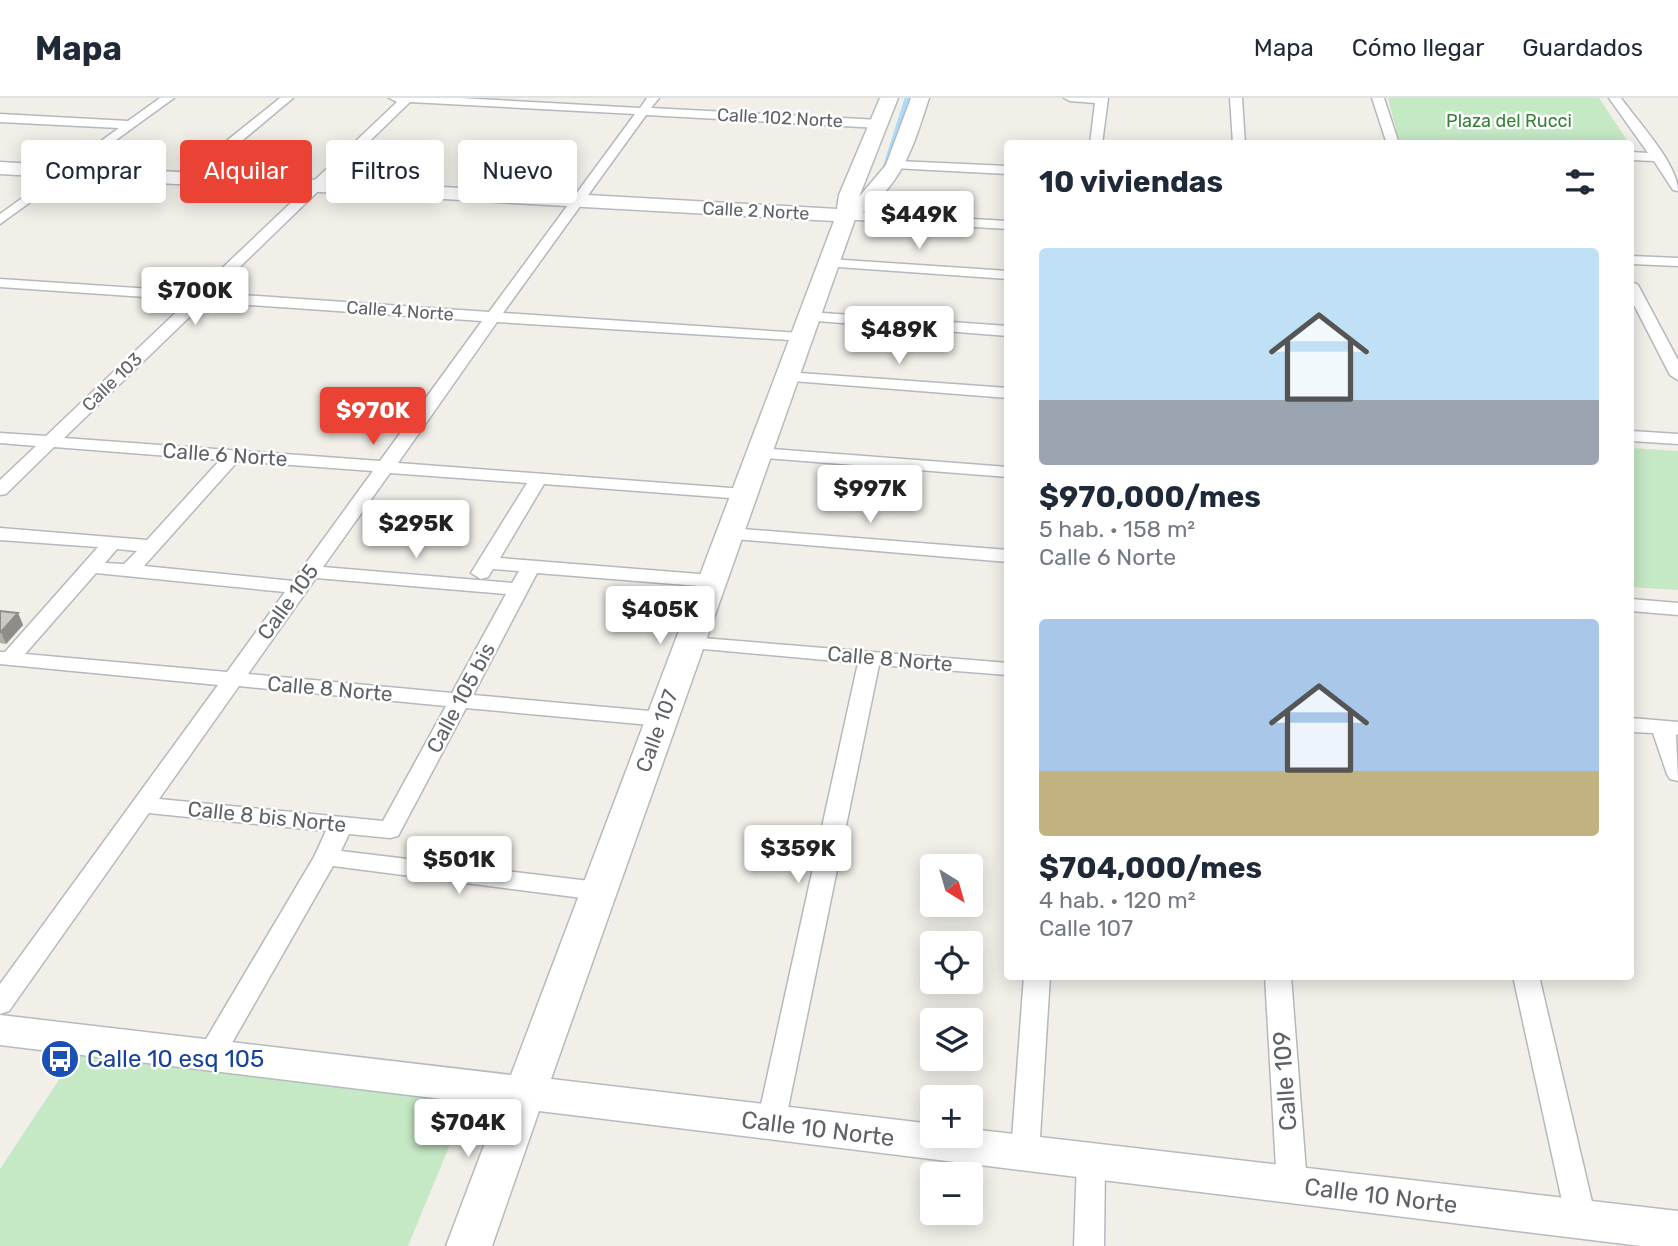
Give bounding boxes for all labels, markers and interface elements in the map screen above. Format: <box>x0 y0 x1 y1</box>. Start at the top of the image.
text: Mapa <box>35 29 122 68</box>
text: Mapa <box>1254 34 1314 62</box>
text: Cómo llegar <box>1352 34 1484 62</box>
text: Guardados <box>1522 34 1643 62</box>
street label: Calle 102 Norte <box>716 104 844 132</box>
park label: Plaza del Rucci <box>1446 110 1572 132</box>
chip: Comprar <box>21 140 166 203</box>
chip: Alquilar <box>180 140 312 203</box>
chip: Filtros <box>326 140 444 203</box>
chip: Nuevo <box>458 140 577 203</box>
icon: filters <box>1561 163 1599 201</box>
text: 10 viviendas <box>1039 164 1223 200</box>
pin: $449K <box>870 192 968 251</box>
street label: Calle 2 Norte <box>702 197 810 225</box>
text: $449K <box>881 200 957 228</box>
pin: $700K <box>146 268 244 327</box>
text: $700K <box>157 276 233 304</box>
icon: home <box>1256 294 1382 420</box>
street label: Calle 4 Norte <box>346 296 454 326</box>
pin: $489K <box>850 306 948 366</box>
text: $489K <box>861 315 937 343</box>
street label: Calle 103 <box>77 348 147 416</box>
pin: $970K <box>324 388 422 447</box>
text: $970K <box>336 396 410 424</box>
street label: Calle 6 Norte <box>162 438 288 471</box>
pin: $997K <box>821 466 919 525</box>
text: $997K <box>833 474 907 502</box>
text: $970,000/mes <box>1039 479 1261 515</box>
pin: $295K <box>367 500 465 560</box>
text: $295K <box>378 509 454 537</box>
text: 5 hab. · 158 m² <box>1039 515 1195 543</box>
text: Calle 6 Norte <box>1039 543 1176 571</box>
street label: Calle 105 <box>252 559 323 644</box>
pin: $405K <box>611 587 709 646</box>
text: $405K <box>622 595 698 623</box>
street label: Calle 105 bis <box>421 639 500 757</box>
street label: Calle 8 Norte <box>826 641 954 676</box>
icon: home <box>1256 665 1382 791</box>
street label: Calle 8 Norte <box>266 671 394 706</box>
street label: Calle 107 <box>630 686 683 775</box>
street label: Calle 8 bis Norte <box>187 796 348 837</box>
pin: $359K <box>749 826 847 885</box>
text: $359K <box>760 834 836 862</box>
pin: $501K <box>410 836 508 896</box>
text: $501K <box>423 845 495 873</box>
text: $704,000/mes <box>1039 850 1262 886</box>
north arrow <box>920 854 984 917</box>
map controls <box>920 854 983 1225</box>
text: 4 hab. · 120 m² <box>1039 886 1196 914</box>
text: Calle 107 <box>1039 914 1133 942</box>
button: locate <box>920 931 983 994</box>
button: layers <box>920 1008 983 1071</box>
street label: Calle 109 <box>1268 1030 1302 1132</box>
bus stop icon: Calle 10 esq 105 <box>39 1038 81 1080</box>
place label: Calle 10 esq 105 <box>87 1045 264 1073</box>
button: + <box>920 1085 983 1148</box>
pin: $704K <box>419 1100 517 1159</box>
street label: Calle 10 Norte <box>740 1106 896 1152</box>
text: $704K <box>430 1108 506 1136</box>
button: − <box>920 1162 983 1225</box>
street label: Calle 10 Norte <box>1303 1173 1459 1219</box>

